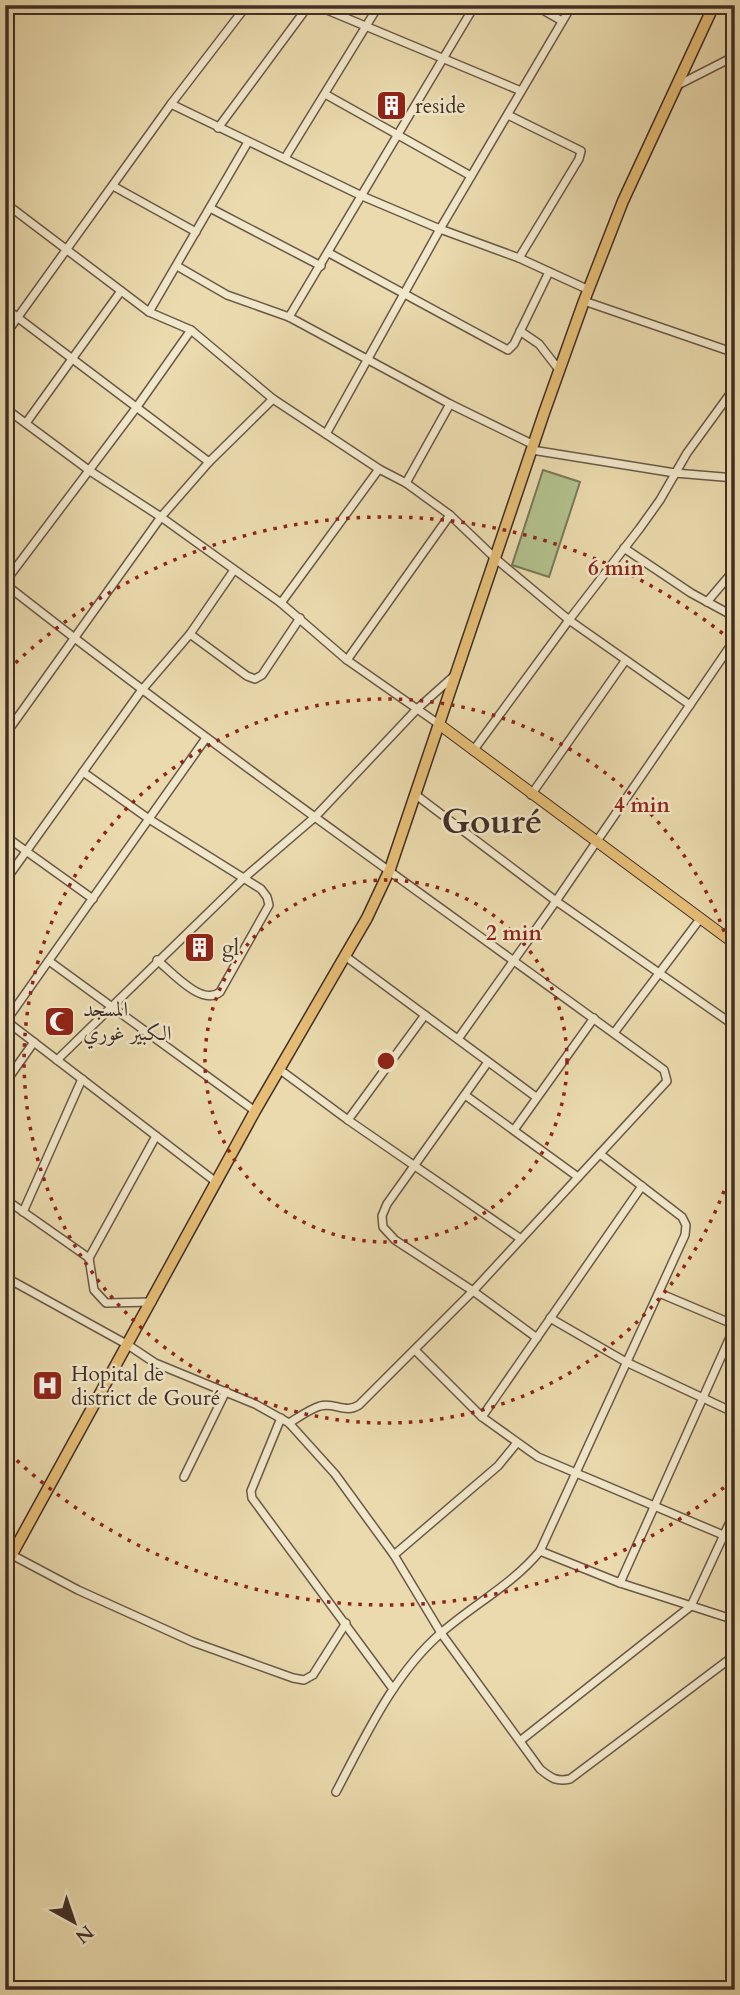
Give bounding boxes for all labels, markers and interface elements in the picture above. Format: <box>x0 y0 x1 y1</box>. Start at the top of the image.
building icon: reside <box>375 89 409 123</box>
place label: reside <box>415 92 466 121</box>
text: 6 min <box>588 554 644 583</box>
text: 4 min <box>614 791 670 820</box>
district label: Gouré <box>442 798 542 846</box>
text: 2 min <box>486 919 542 948</box>
building icon: gl <box>182 931 216 965</box>
place label: gl <box>222 934 239 963</box>
place label: المسجد الكبير غوري <box>83 995 171 1049</box>
mosque icon: المسجد الكبير غوري <box>43 1004 77 1038</box>
centre of rings <box>374 1049 398 1073</box>
place label: Hopital de district de Gouré <box>71 1360 220 1413</box>
hospital icon: Hopital de district de Gouré <box>31 1369 65 1403</box>
north arrow <box>38 1886 108 1956</box>
text: N <box>69 1919 99 1950</box>

